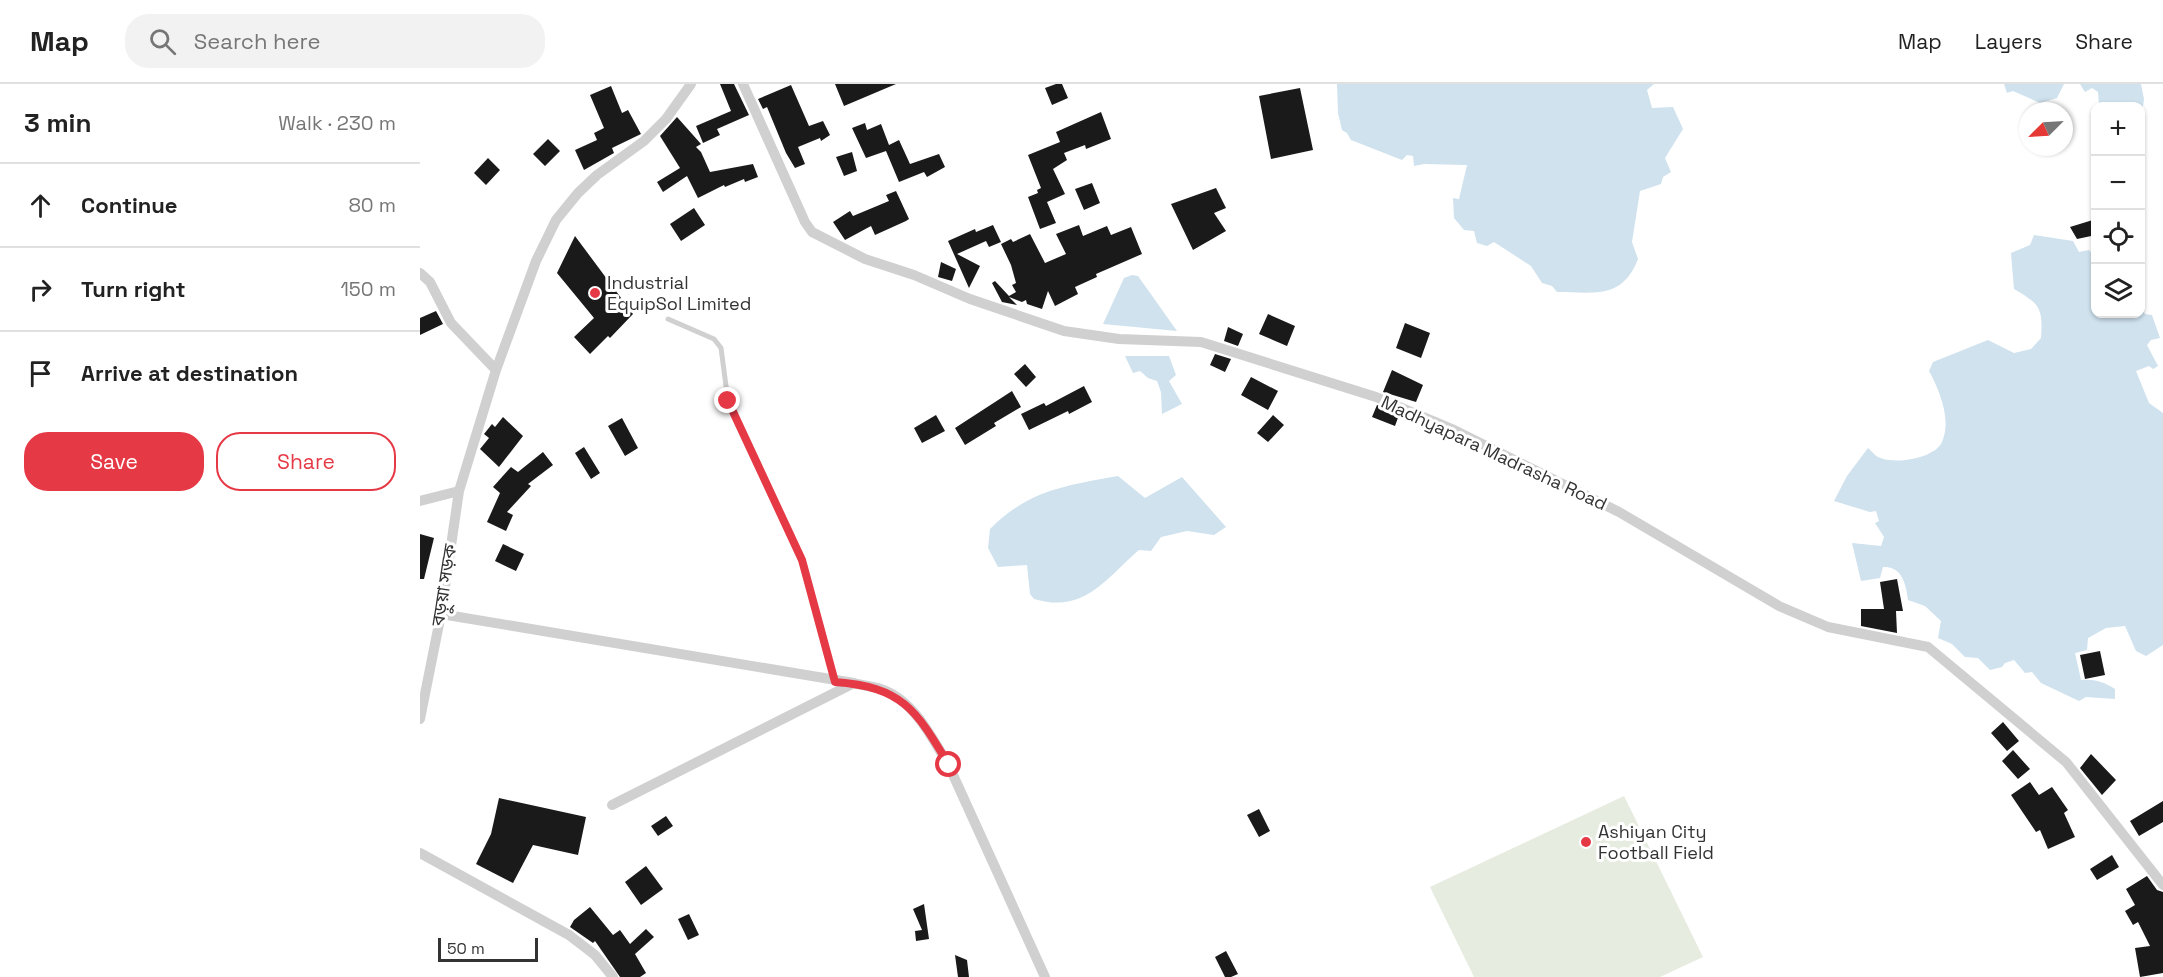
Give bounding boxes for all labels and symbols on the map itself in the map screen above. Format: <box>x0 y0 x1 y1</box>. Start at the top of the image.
north arrow <box>2019 102 2073 156</box>
place label: Industrial EquipSol Limited <box>607 271 751 315</box>
marker: Industrial EquipSol Limited <box>588 286 602 300</box>
route end <box>714 387 740 413</box>
street label: Madhyapara Madrasha Road <box>1378 390 1611 515</box>
street label: বড়ুয়া সড়ক <box>426 542 465 629</box>
route start <box>935 751 961 777</box>
place label: Ashiyan City Football Field <box>1598 820 1714 864</box>
marker: Ashiyan City Football Field <box>1579 835 1593 849</box>
scale bar <box>438 935 538 962</box>

